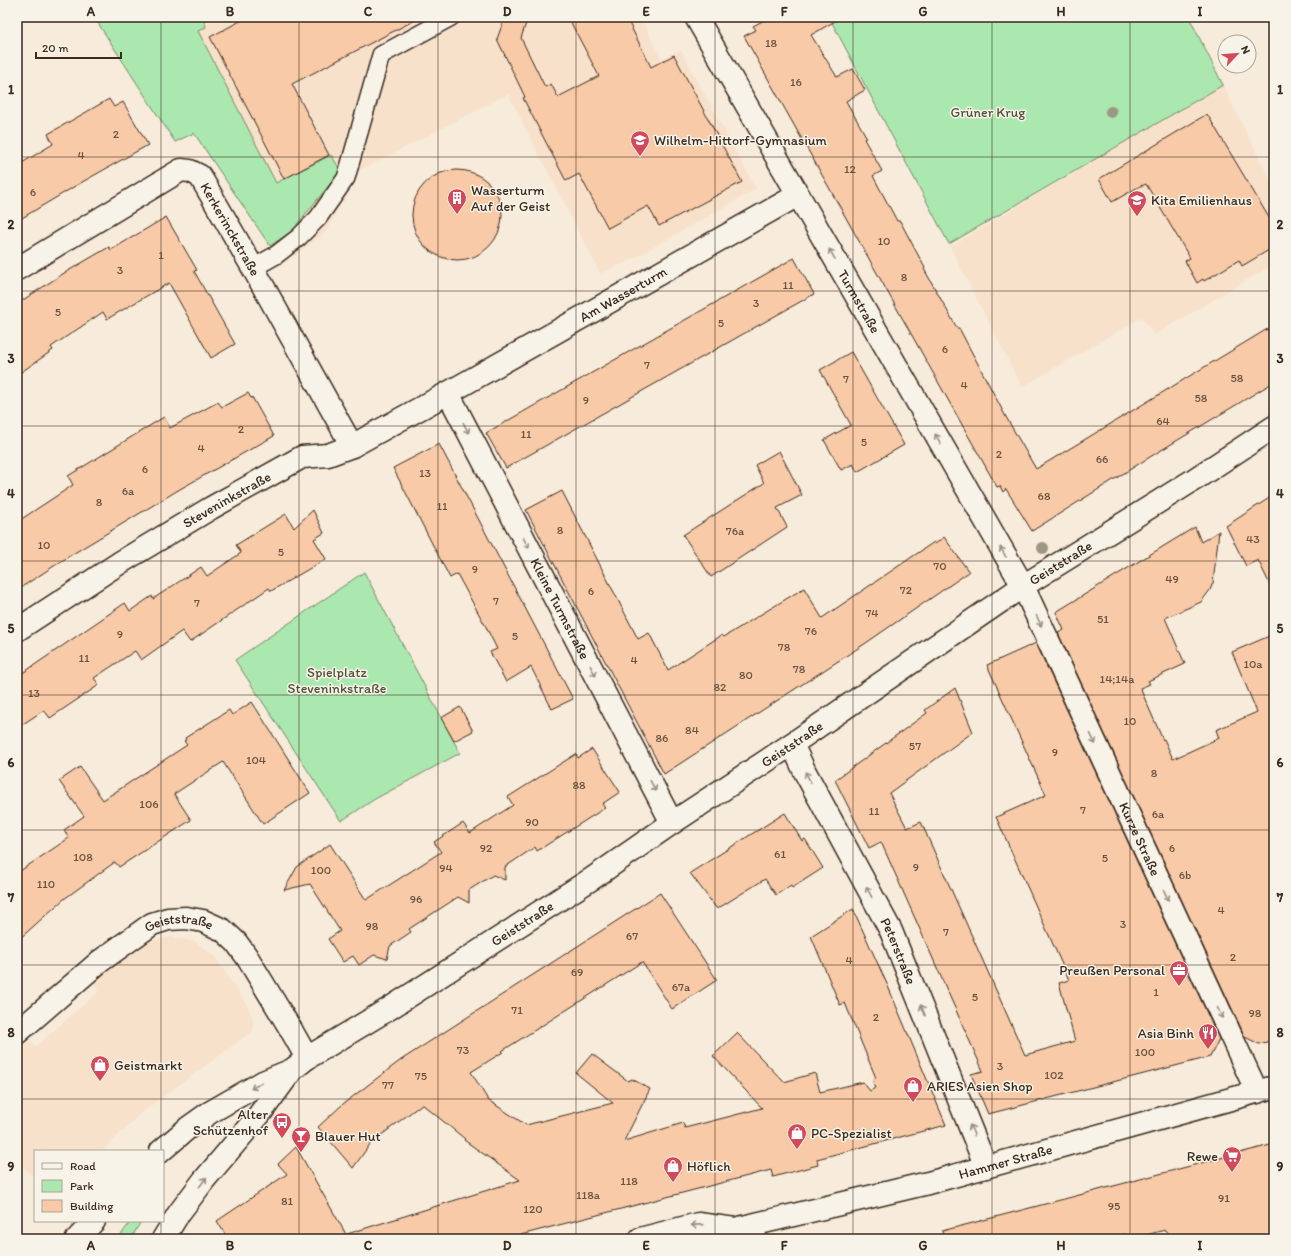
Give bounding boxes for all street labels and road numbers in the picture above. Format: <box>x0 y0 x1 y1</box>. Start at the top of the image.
street label: Kerkerinckstraße <box>196 179 264 279</box>
street label: Am Wasserturm <box>577 263 670 326</box>
street label: Turmstraße <box>834 267 884 337</box>
street label: Steveninkstraße <box>180 468 274 532</box>
street label: Geiststraße <box>1026 537 1096 589</box>
street label: Kleine Turmstraße <box>526 555 593 662</box>
street label: Geiststraße <box>758 717 827 771</box>
street label: Kurze Straße <box>1115 800 1164 879</box>
street label: Geiststraße <box>488 897 557 950</box>
street label: Geiststraße <box>141 910 216 936</box>
street label: Peterstraße <box>876 915 920 987</box>
street label: Hammer Straße <box>957 1141 1055 1183</box>

